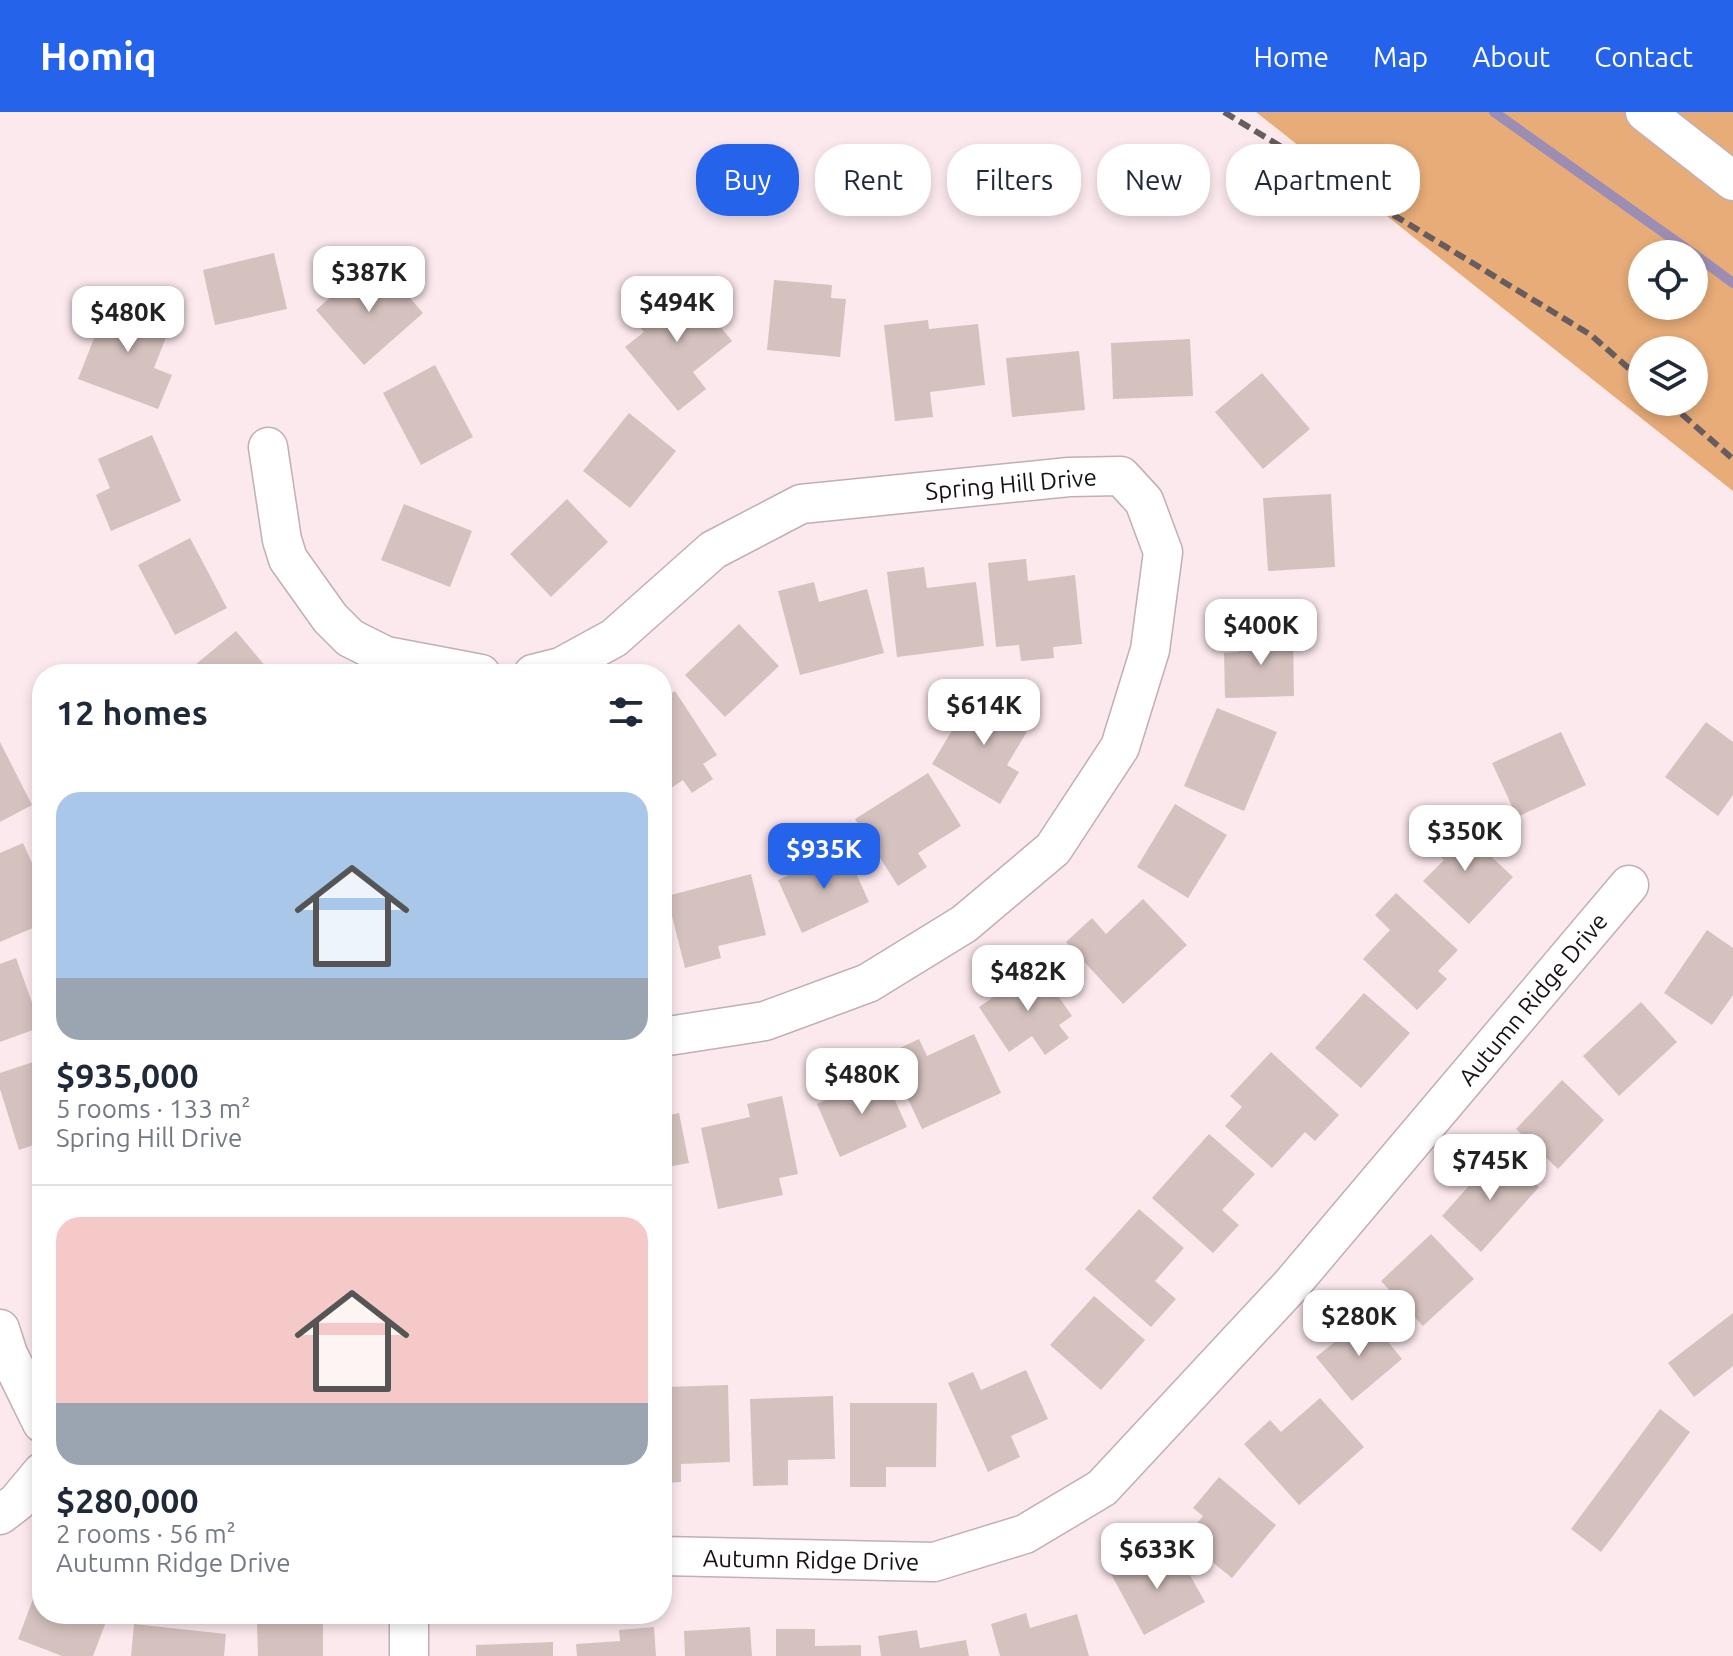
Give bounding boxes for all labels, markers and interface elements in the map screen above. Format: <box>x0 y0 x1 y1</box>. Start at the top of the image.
text: Homiq <box>40 35 157 77</box>
text: Home <box>1254 41 1329 72</box>
text: Map <box>1373 41 1428 72</box>
text: About <box>1472 41 1550 72</box>
text: Contact <box>1594 41 1693 72</box>
chip: Buy <box>696 144 799 216</box>
chip: Rent <box>815 144 931 216</box>
chip: Filters <box>947 144 1081 216</box>
chip: New <box>1097 144 1210 216</box>
chip: Apartment <box>1226 144 1420 216</box>
map controls <box>1628 240 1708 416</box>
button: locate <box>1628 240 1708 320</box>
pin: $387K <box>313 246 425 314</box>
text: $387K <box>331 257 407 286</box>
pin: $494K <box>621 276 733 344</box>
pin: $480K <box>72 286 184 354</box>
text: $494K <box>639 287 715 316</box>
text: $480K <box>90 297 166 326</box>
button: layers <box>1628 336 1708 416</box>
street label: Spring Hill Drive <box>924 463 1098 505</box>
pin: $400K <box>1205 599 1317 667</box>
text: $400K <box>1223 610 1299 639</box>
pin: $614K <box>928 679 1040 747</box>
icon: filters <box>604 690 648 734</box>
text: $614K <box>946 690 1022 719</box>
text: 12 homes <box>56 693 208 731</box>
pin: $350K <box>1409 805 1521 873</box>
text: $350K <box>1427 816 1503 845</box>
pin: $935K <box>768 823 880 891</box>
text: $935K <box>786 834 862 863</box>
icon: home <box>280 844 424 988</box>
street label: Autumn Ridge Drive <box>1453 907 1613 1091</box>
pin: $482K <box>972 945 1084 1013</box>
text: $482K <box>990 956 1066 985</box>
pin: $480K <box>806 1048 918 1116</box>
text: $935,000 <box>56 1056 199 1094</box>
text: $480K <box>824 1059 900 1088</box>
text: 5 rooms · 133 m² <box>56 1094 251 1123</box>
text: Spring Hill Drive <box>56 1123 242 1152</box>
pin: $745K <box>1434 1134 1546 1202</box>
text: $745K <box>1452 1145 1528 1174</box>
icon: home <box>280 1269 424 1413</box>
pin: $280K <box>1303 1290 1415 1358</box>
text: $280K <box>1321 1301 1397 1330</box>
text: $280,000 <box>56 1481 199 1519</box>
text: 2 rooms · 56 m² <box>56 1519 236 1548</box>
pin: $633K <box>1101 1523 1213 1591</box>
text: $633K <box>1119 1534 1195 1563</box>
street label: Autumn Ridge Drive <box>703 1545 919 1575</box>
text: Autumn Ridge Drive <box>56 1548 291 1577</box>

